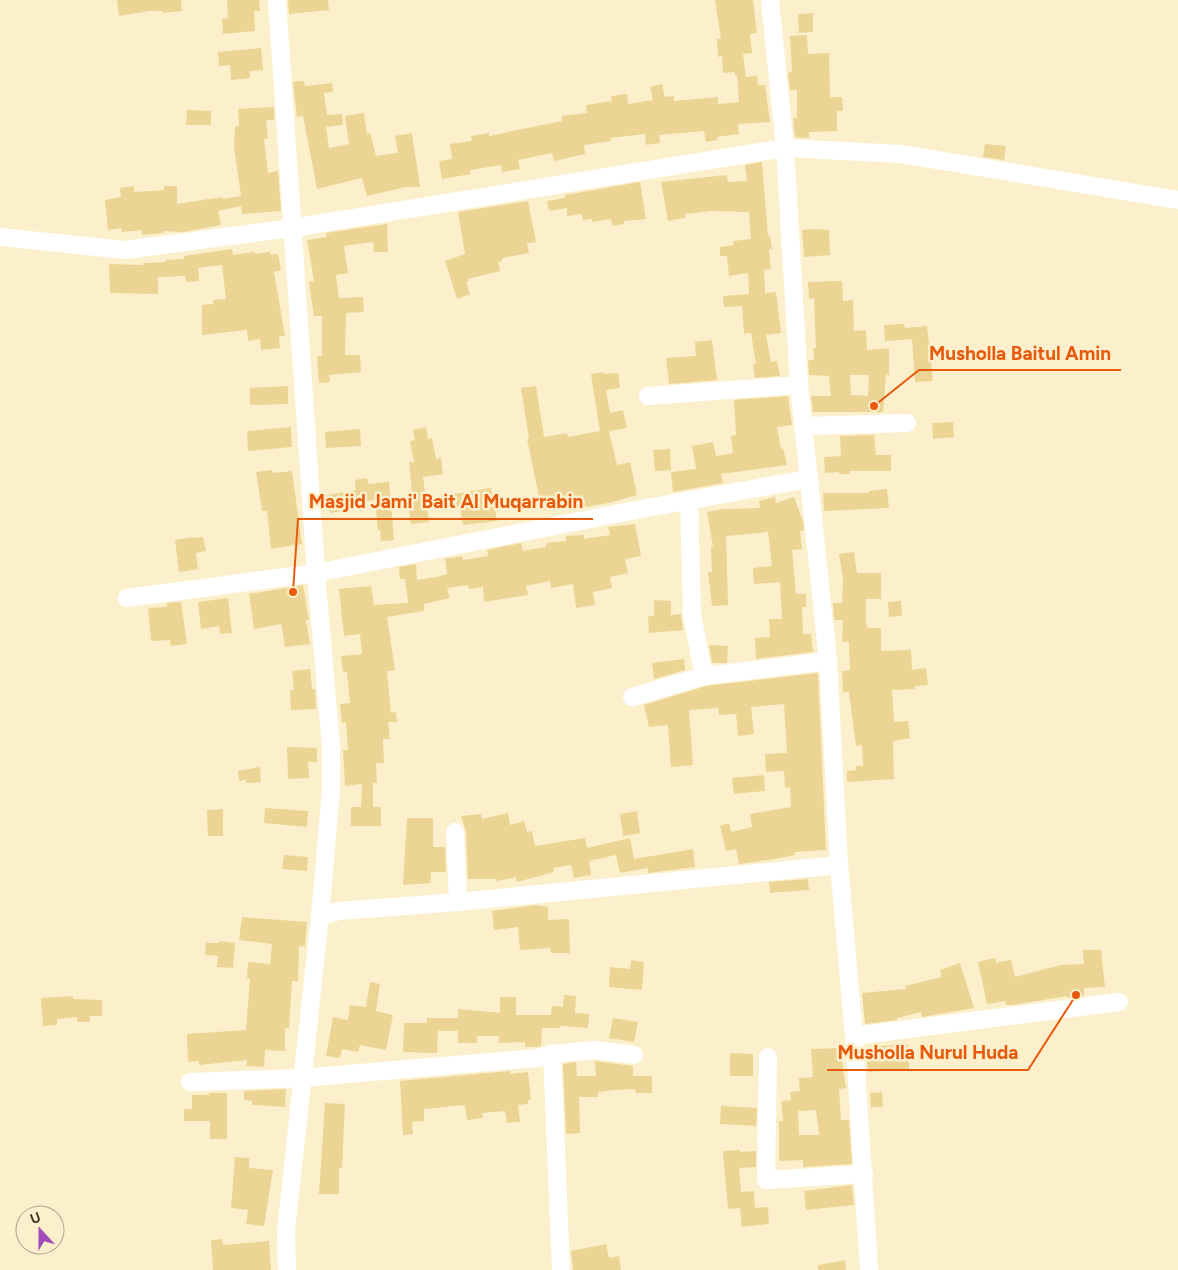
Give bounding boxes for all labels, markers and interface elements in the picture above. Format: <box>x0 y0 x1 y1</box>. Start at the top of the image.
callout: Musholla Baitul Amin <box>919 336 1121 370</box>
text: Musholla Baitul Amin <box>929 342 1111 365</box>
callout: Masjid Jami' Bait Al Muqarrabin <box>298 485 593 519</box>
text: Masjid Jami' Bait Al Muqarrabin <box>309 490 583 513</box>
callout: Musholla Nurul Huda <box>827 1036 1028 1070</box>
text: Musholla Nurul Huda <box>838 1041 1018 1064</box>
north arrow <box>15 1205 65 1255</box>
text: U <box>28 1209 43 1228</box>

